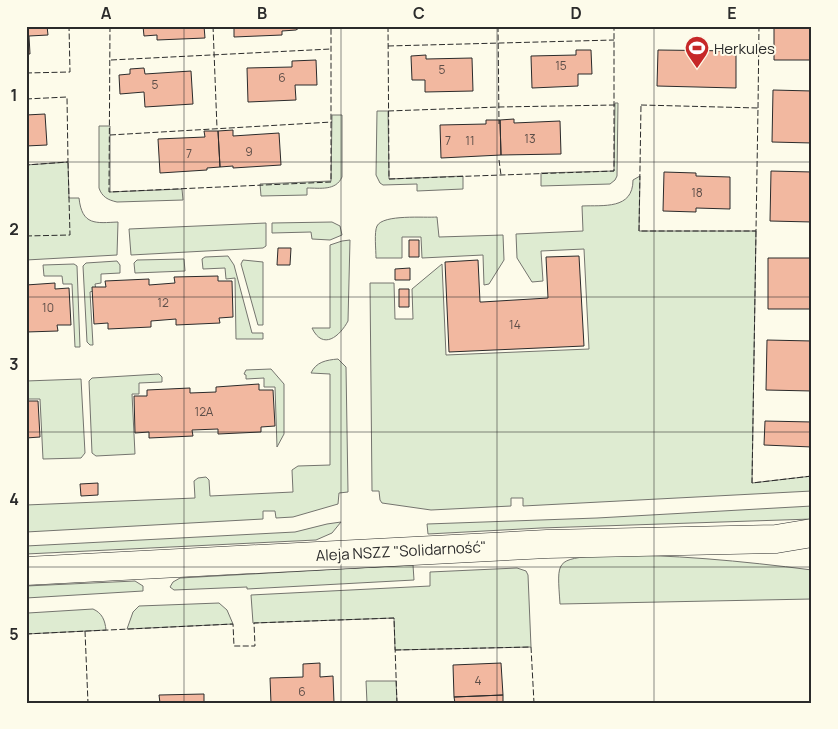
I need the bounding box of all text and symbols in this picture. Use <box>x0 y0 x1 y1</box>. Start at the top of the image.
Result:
text: A <box>101 2 112 24</box>
text: B <box>257 2 267 24</box>
text: C <box>413 2 425 24</box>
text: D <box>570 2 582 24</box>
text: E <box>727 2 737 24</box>
sports icon: Herkules <box>684 35 710 69</box>
place label: Herkules <box>714 38 775 59</box>
house number: 15 <box>555 57 567 74</box>
house number: 5 <box>439 61 446 78</box>
house number: 6 <box>278 69 286 86</box>
house number: 5 <box>152 76 159 93</box>
text: 1 <box>10 84 18 106</box>
house number: 13 <box>524 130 536 147</box>
house number: 7 <box>445 132 451 149</box>
house number: 11 <box>465 132 475 149</box>
house number: 9 <box>245 143 253 160</box>
house number: 7 <box>186 145 192 162</box>
house number: 18 <box>691 184 703 201</box>
text: 2 <box>9 218 19 240</box>
house number: 12 <box>157 294 169 311</box>
house number: 10 <box>42 299 54 316</box>
house number: 14 <box>509 316 521 333</box>
text: 3 <box>9 353 19 375</box>
house number: 12A <box>195 403 214 420</box>
text: 4 <box>9 488 19 510</box>
street label: Aleja NSZZ "Solidarność" <box>315 536 487 566</box>
text: 5 <box>9 623 19 645</box>
house number: 4 <box>474 672 482 689</box>
house number: 6 <box>298 683 306 700</box>

